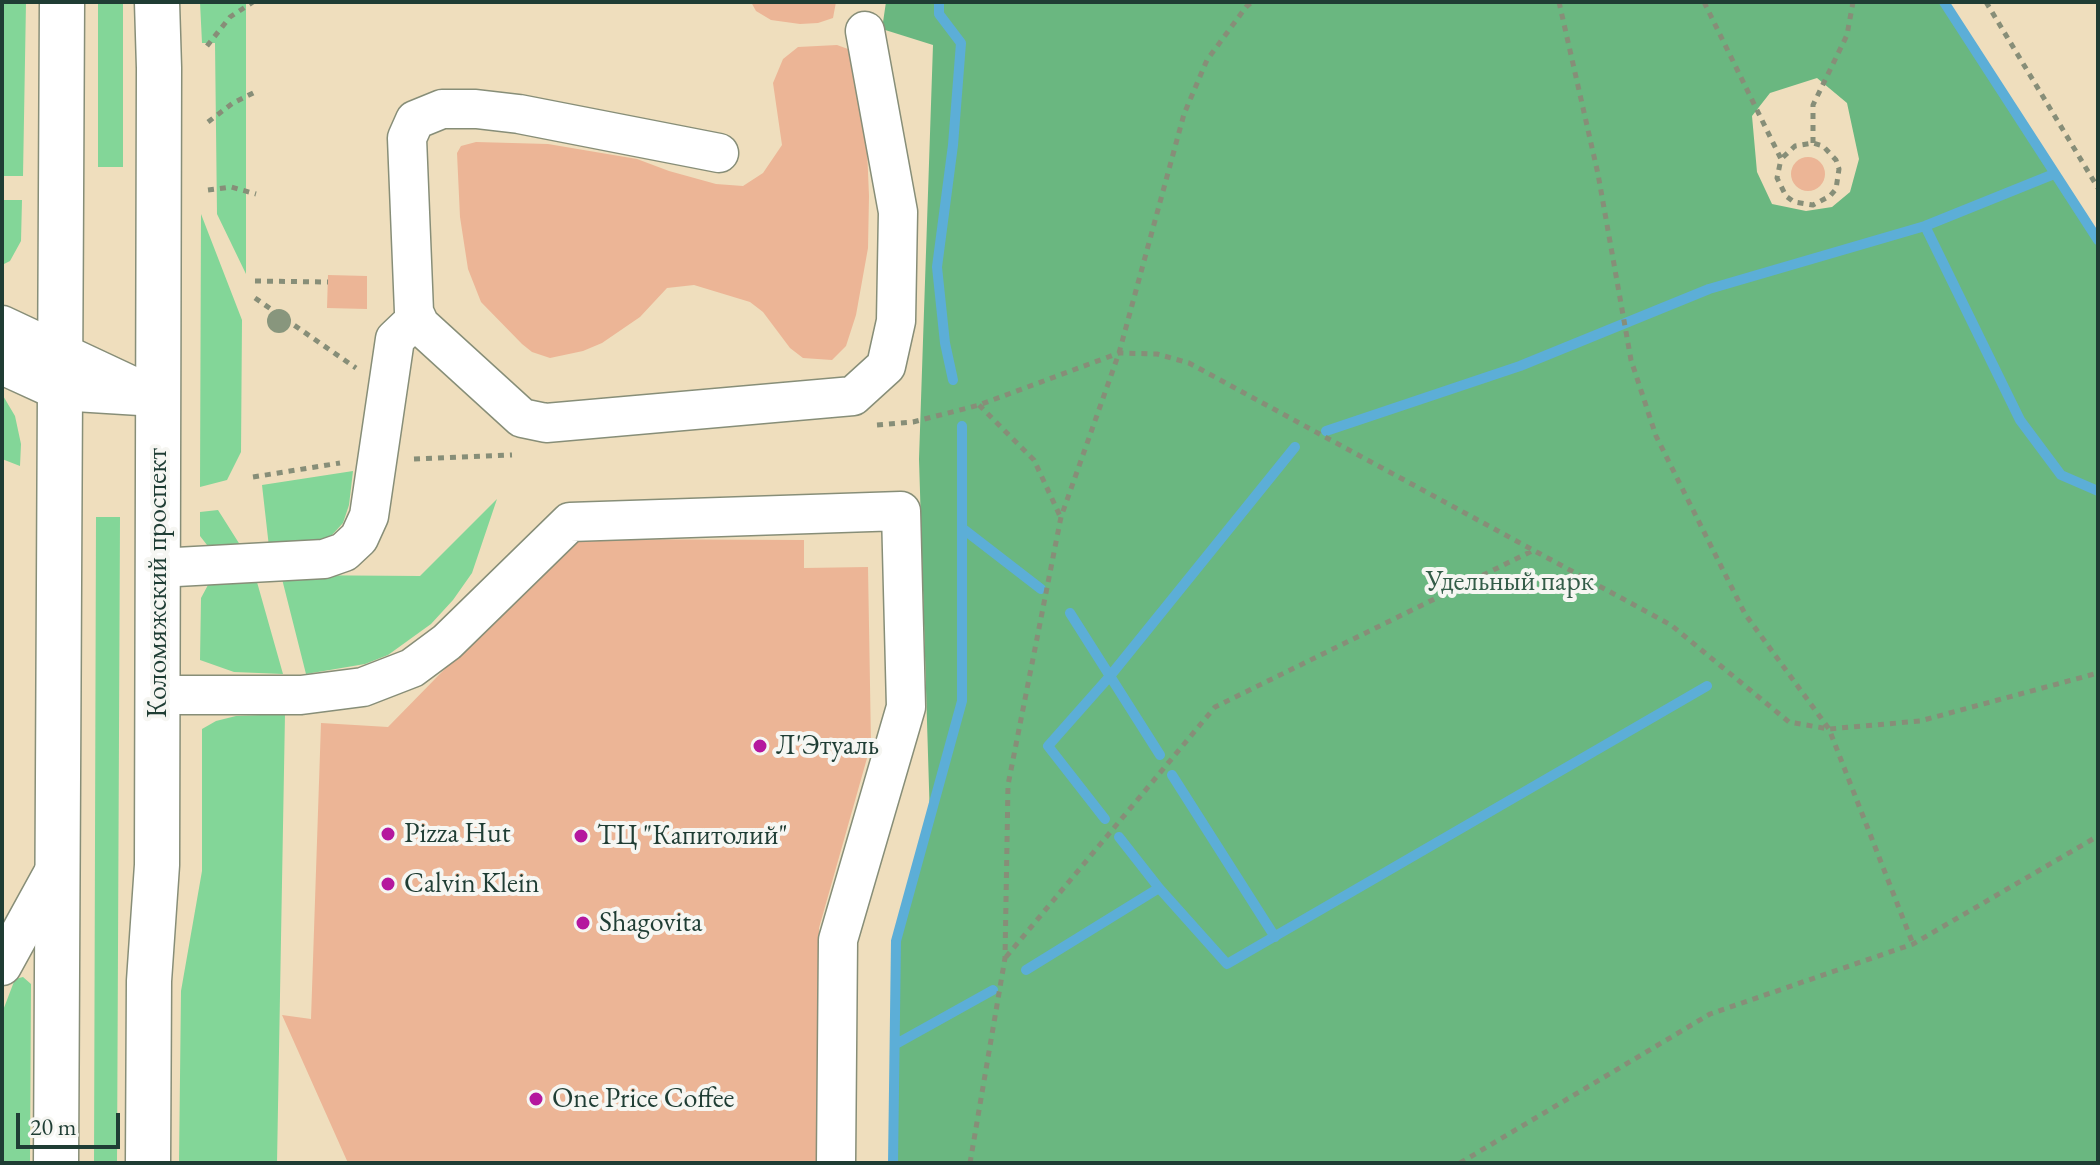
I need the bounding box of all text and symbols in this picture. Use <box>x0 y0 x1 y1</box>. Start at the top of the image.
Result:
street label: Коломяжский проспект <box>141 448 175 718</box>
park label: Удельный парк <box>1426 565 1594 599</box>
place label: Л'Этуаль <box>776 729 879 763</box>
marker: Л'Этуаль <box>751 737 769 755</box>
place label: Pizza Hut <box>404 817 510 851</box>
place label: ТЦ "Капитолий" <box>597 819 788 853</box>
marker: Pizza Hut <box>379 825 397 843</box>
marker: ТЦ "Капитолий" <box>572 827 590 845</box>
place label: Calvin Klein <box>404 867 540 901</box>
marker: Calvin Klein <box>379 875 397 893</box>
place label: Shagovita <box>599 906 702 940</box>
marker: Shagovita <box>574 914 592 932</box>
place label: One Price Coffee <box>552 1082 734 1116</box>
marker: One Price Coffee <box>527 1090 545 1108</box>
scale bar <box>20 1097 124 1147</box>
text: 20 m <box>30 1111 77 1142</box>

